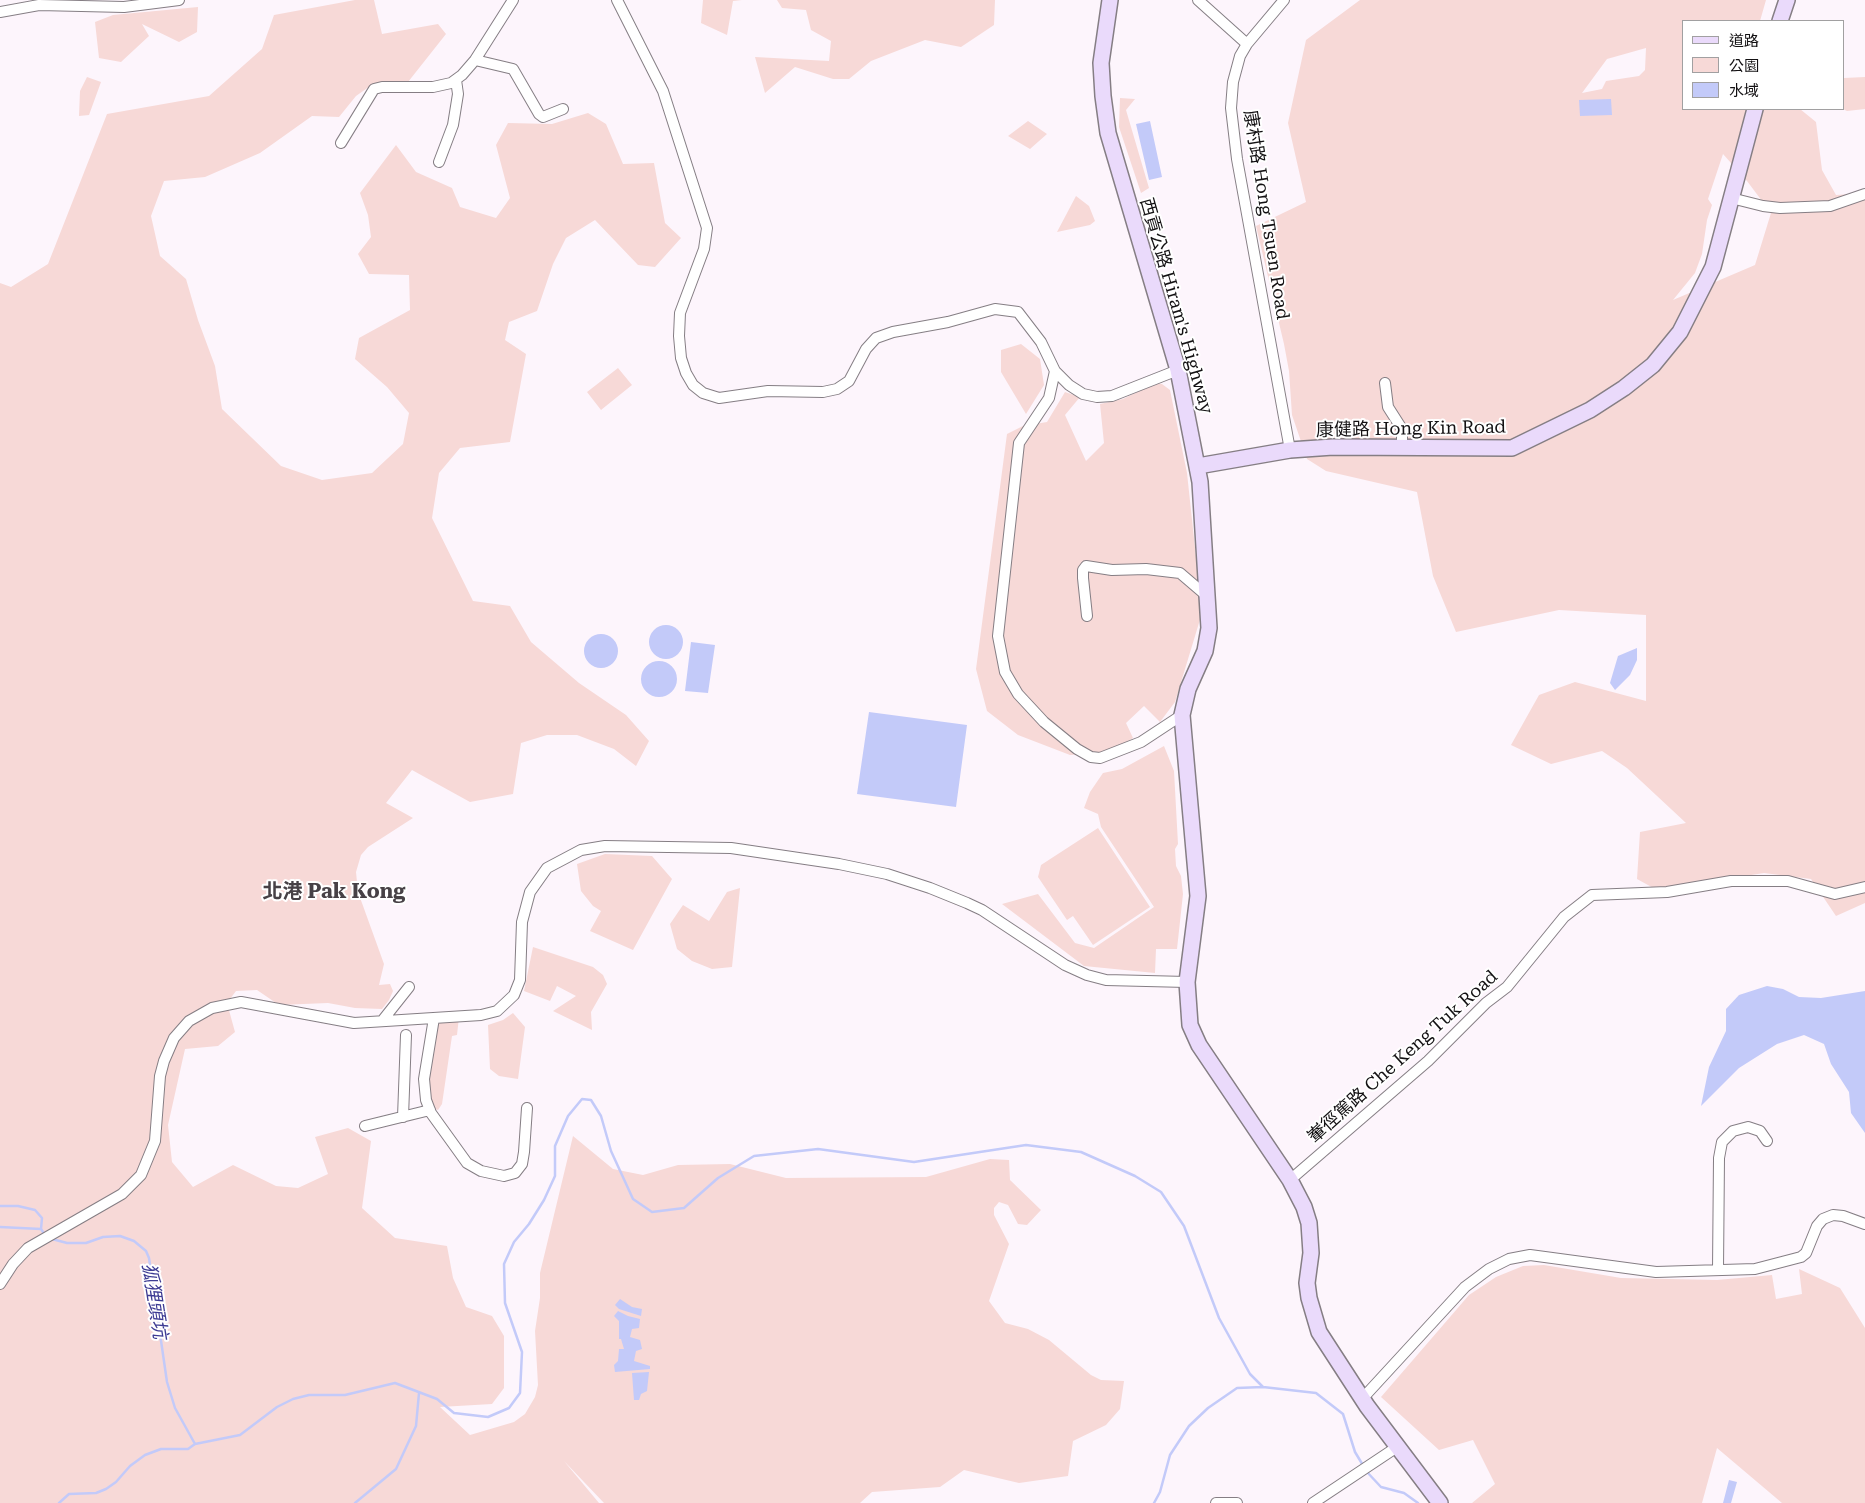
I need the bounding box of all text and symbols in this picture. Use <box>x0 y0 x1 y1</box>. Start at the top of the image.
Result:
legend <box>1682 20 1845 110</box>
text: 道路 <box>1729 32 1759 50</box>
text: 公園 <box>1729 57 1759 75</box>
text: 水域 <box>1729 82 1759 100</box>
street label: 康村路 Hong Tsuen Road <box>1239 109 1293 321</box>
street label: 西貢公路 Hiram's Highway <box>1135 196 1217 416</box>
street label: 康健路 Hong Kin Road <box>1316 417 1506 441</box>
district label: 北港 Pak Kong <box>263 880 405 904</box>
street label: 輋徑篤路 Che Keng Tuk Road <box>1304 966 1502 1148</box>
water label: 狐狸頭坑 <box>137 1262 171 1340</box>

